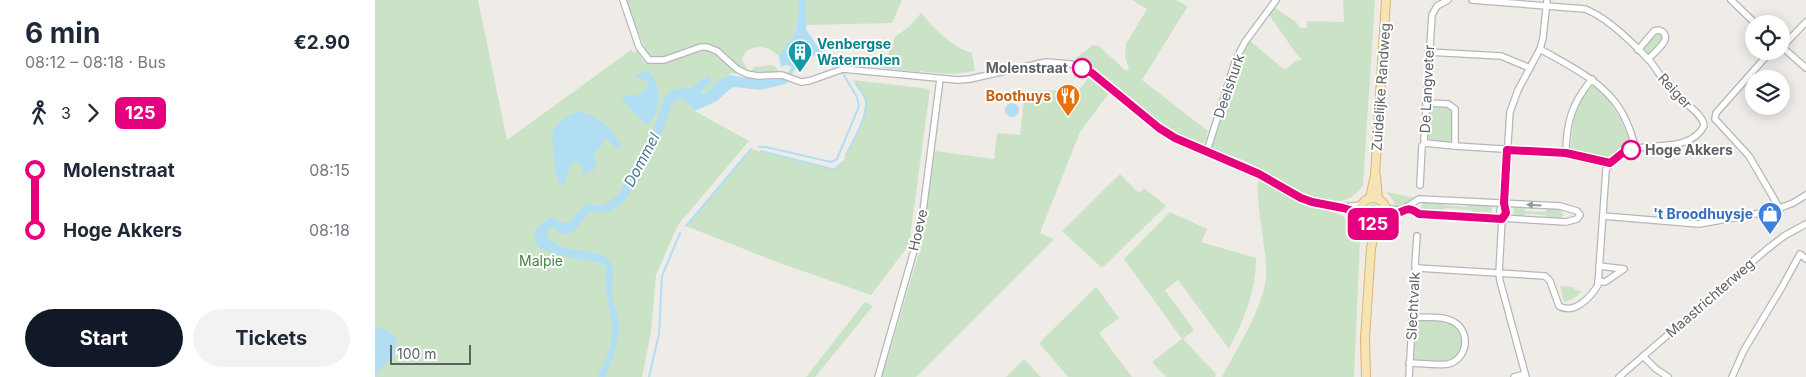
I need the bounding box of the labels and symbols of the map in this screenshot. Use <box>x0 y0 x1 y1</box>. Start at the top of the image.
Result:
street label: Zuidelijke Randweg <box>1368 22 1393 152</box>
place label: Venbergse Watermolen <box>817 35 900 68</box>
building icon: Venbergse Watermolen <box>787 39 813 73</box>
street label: De Langveter <box>1416 44 1437 134</box>
street label: Deelshurk <box>1210 51 1248 120</box>
marker: Molenstraat <box>1072 58 1092 78</box>
place label: Molenstraat <box>986 59 1068 76</box>
street label: Reiger <box>1655 69 1696 112</box>
restaurant icon: Boothuys <box>1055 83 1081 117</box>
place label: Boothuys <box>986 87 1051 104</box>
water label: Dommel <box>619 129 664 190</box>
marker: Hoge Akkers <box>1621 140 1641 160</box>
place label: Hoge Akkers <box>1645 141 1733 158</box>
one-way arrow <box>1526 200 1542 208</box>
shop icon: 't Broodhuysje <box>1757 201 1783 235</box>
place label: 't Broodhuysje <box>1653 205 1753 222</box>
street label: Hoeve <box>904 207 931 252</box>
line badge: 125 <box>1344 208 1402 240</box>
park label: Malpie <box>519 252 563 269</box>
street label: Maastrichterweg <box>1662 255 1757 341</box>
street label: Slechtvalk <box>1402 271 1423 341</box>
scale bar <box>390 342 471 365</box>

